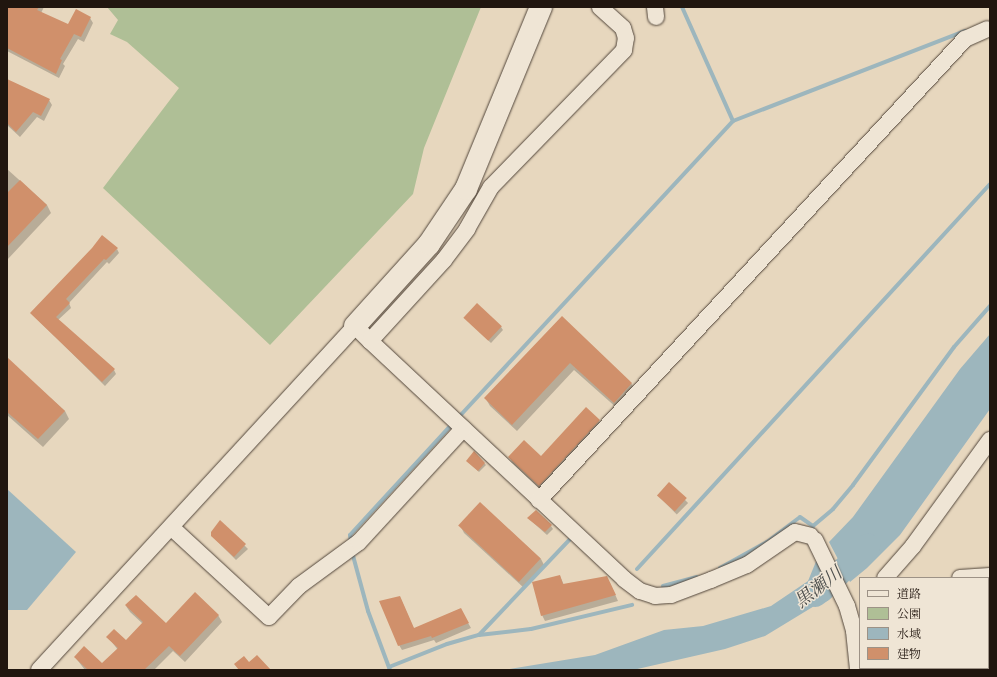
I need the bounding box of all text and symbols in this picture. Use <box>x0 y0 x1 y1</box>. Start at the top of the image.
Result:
water label: 黒瀬川 <box>791 563 847 613</box>
legend <box>859 577 989 669</box>
text: 道路 <box>897 587 921 602</box>
text: 公園 <box>897 607 921 622</box>
text: 水域 <box>897 627 921 642</box>
text: 建物 <box>897 647 921 662</box>

